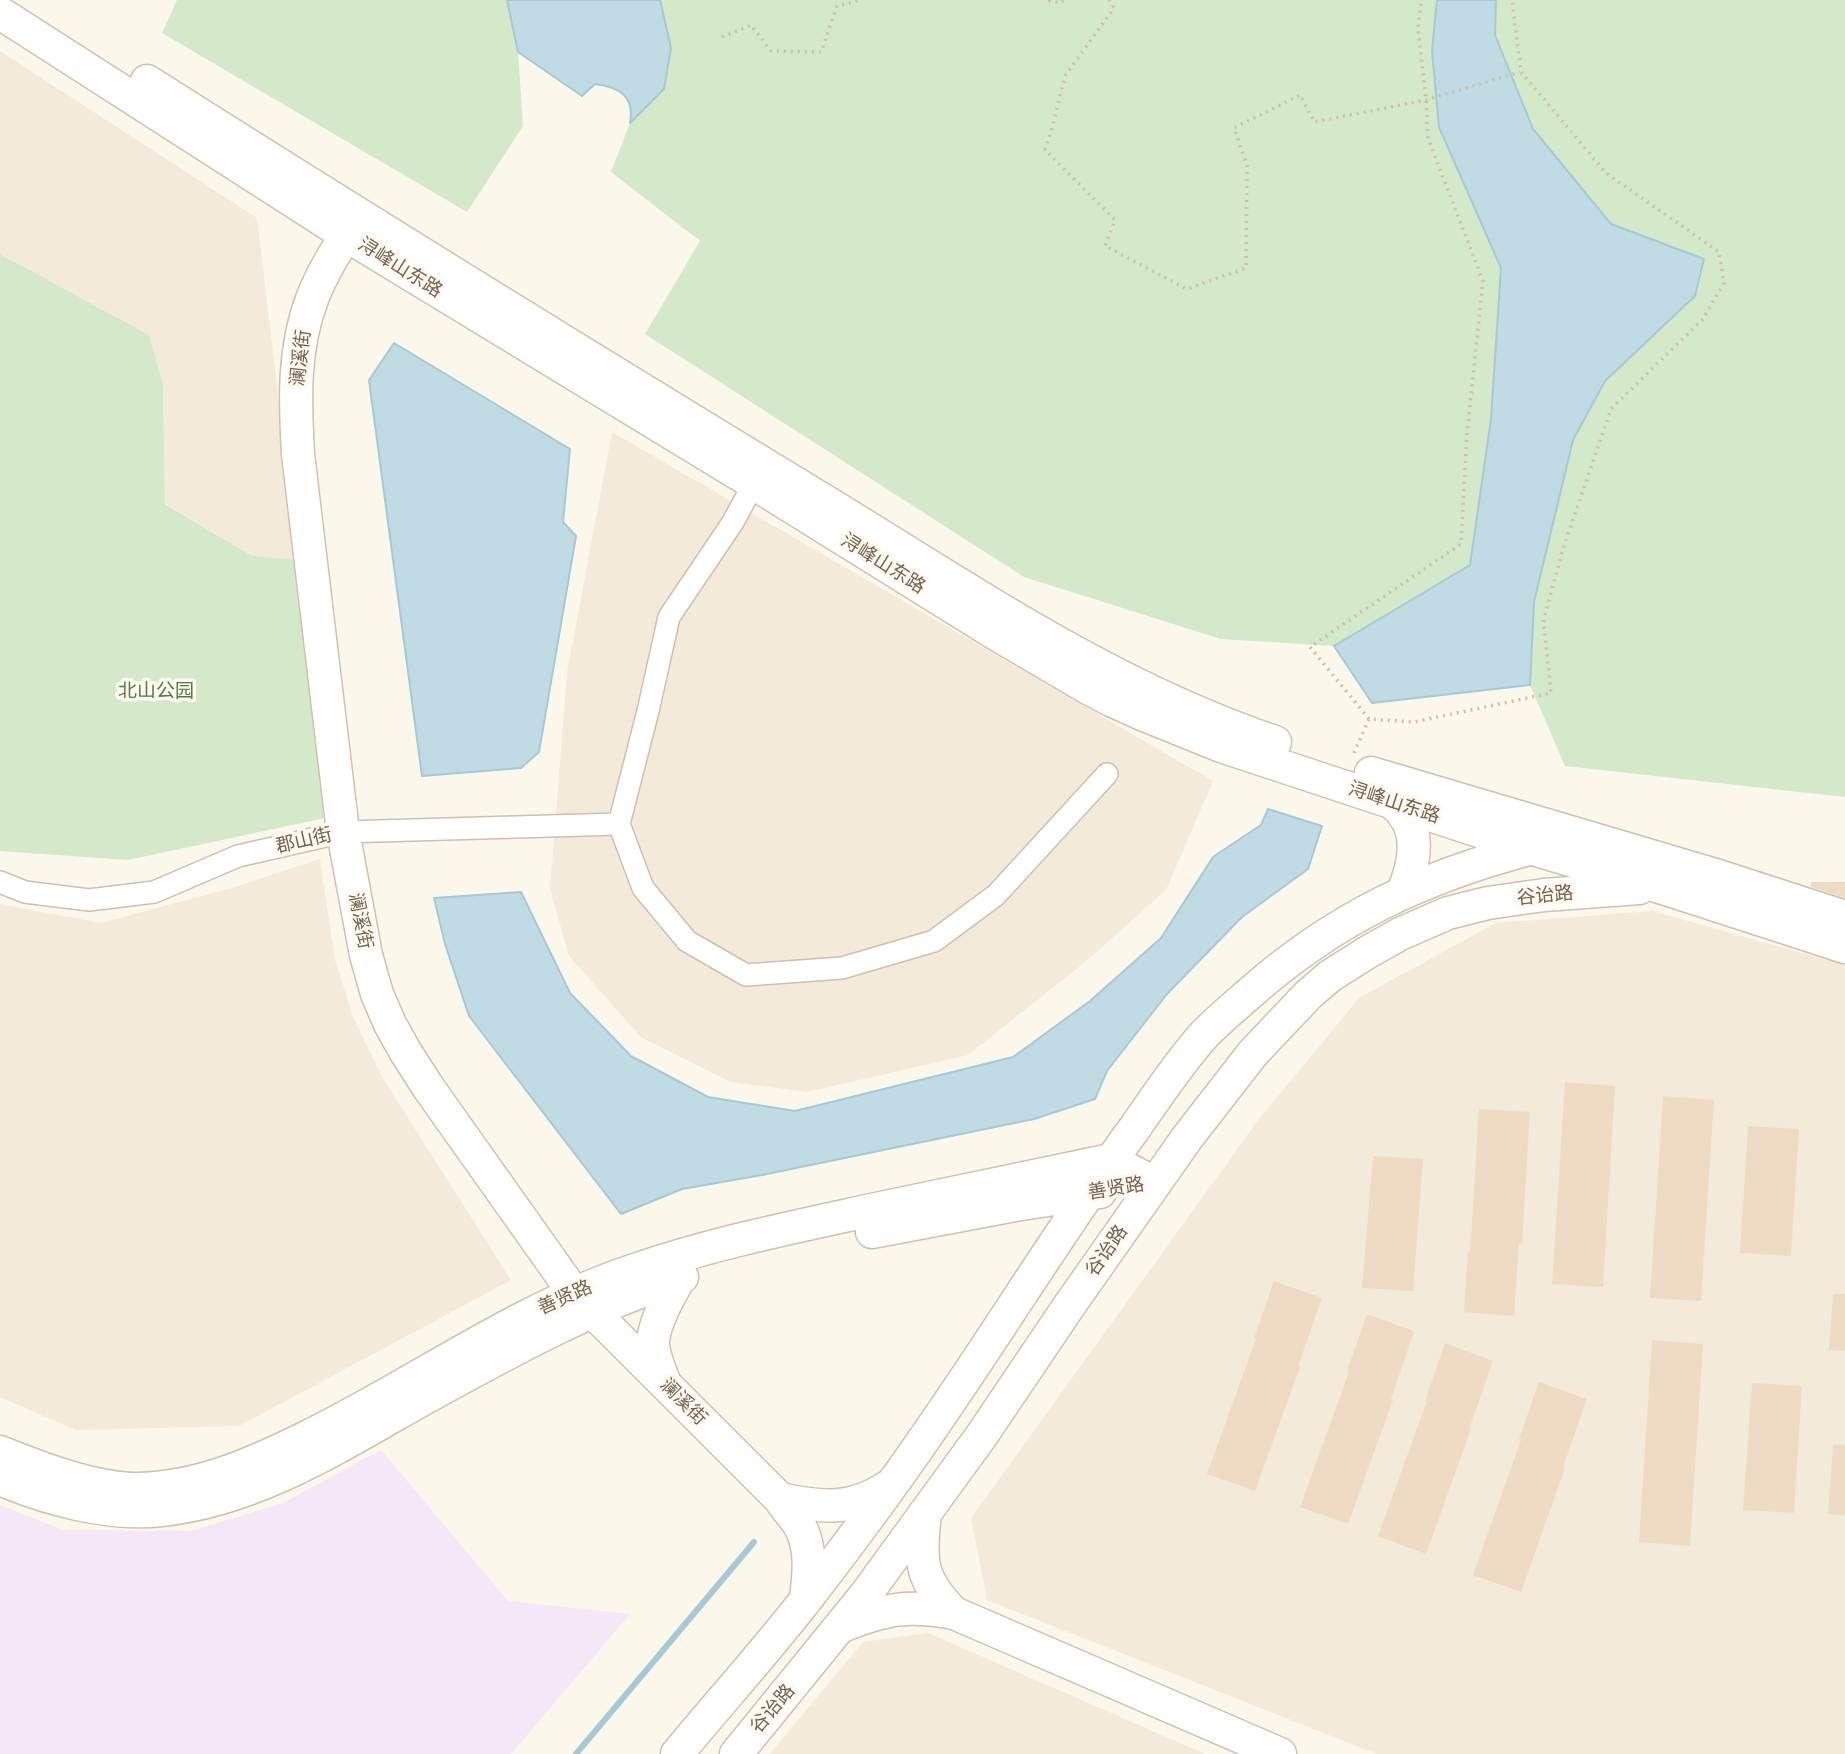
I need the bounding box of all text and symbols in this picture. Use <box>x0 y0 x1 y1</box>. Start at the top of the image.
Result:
street label: 浔峰山东路 <box>354 233 446 303</box>
street label: 澜溪街 <box>286 328 316 388</box>
street label: 浔峰山东路 <box>837 529 929 599</box>
park label: 北山公园 <box>118 681 194 703</box>
street label: 浔峰山东路 <box>1345 777 1443 829</box>
street label: 郡山街 <box>274 823 334 859</box>
street label: 谷诒路 <box>1515 882 1575 910</box>
street label: 澜溪街 <box>343 891 377 951</box>
street label: 善贤路 <box>1086 1173 1146 1205</box>
street label: 谷诒路 <box>1081 1221 1133 1281</box>
street label: 善贤路 <box>534 1276 596 1320</box>
street label: 澜溪街 <box>655 1374 711 1430</box>
street label: 谷诒路 <box>746 1680 800 1738</box>

